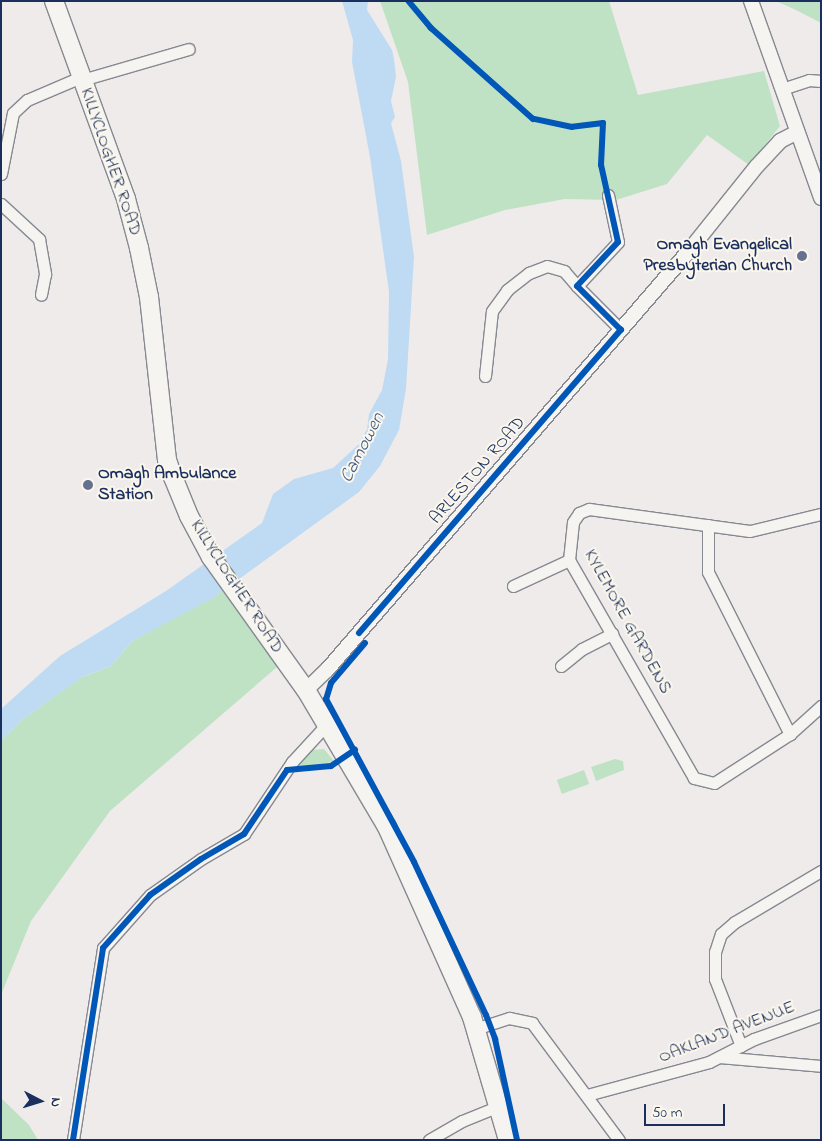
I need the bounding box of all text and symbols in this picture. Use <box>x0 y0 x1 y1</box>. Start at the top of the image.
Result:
street label: KILLYCLOGHER ROAD <box>75 85 145 239</box>
place label: Omagh Evangelical Presbyterian Church <box>644 235 792 278</box>
marker: Omagh Evangelical Presbyterian Church <box>796 250 808 262</box>
water label: Camowen <box>336 409 390 487</box>
street label: ARLESTON ROAD <box>425 413 531 529</box>
place label: Omagh Ambulance Station <box>98 464 236 506</box>
marker: Omagh Ambulance Station <box>82 479 94 491</box>
street label: KILLYCLOGHER ROAD <box>185 516 287 658</box>
street label: KYLEMORE GARDENS <box>578 546 676 698</box>
street label: OAKLAND AVENUE <box>656 997 798 1069</box>
north arrow <box>15 1076 65 1126</box>
scale bar <box>647 1094 728 1126</box>
text: N <box>45 1097 66 1108</box>
text: 50 m <box>652 1102 682 1124</box>

